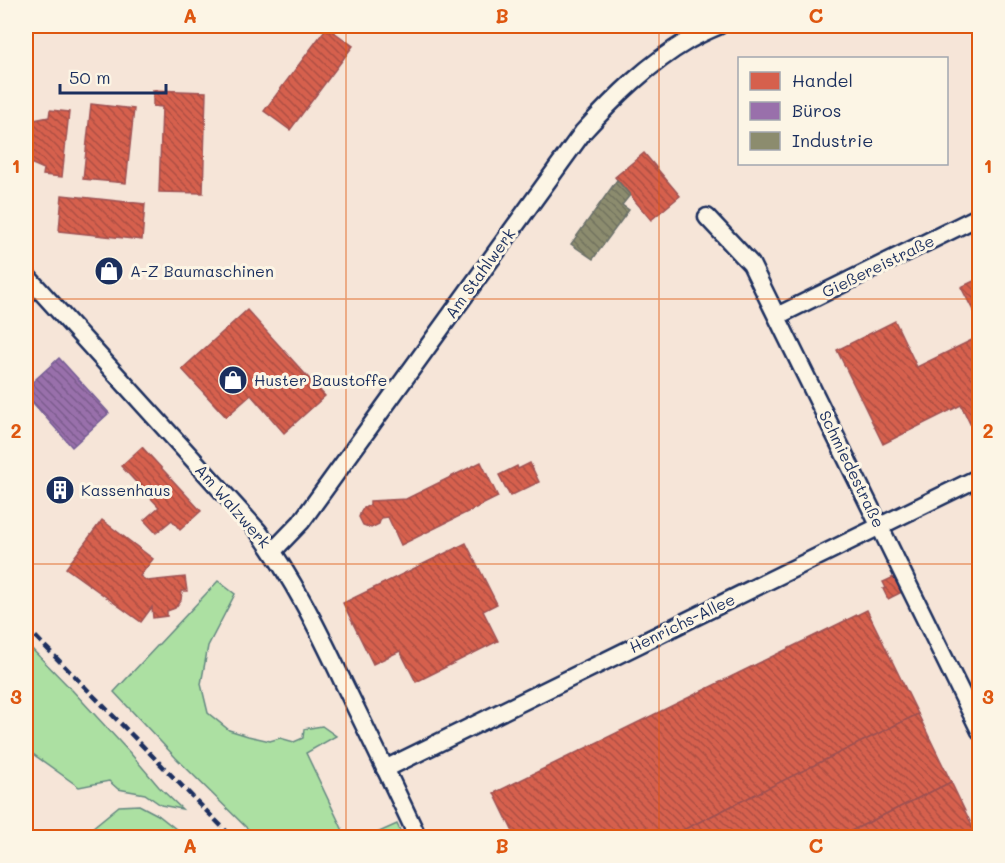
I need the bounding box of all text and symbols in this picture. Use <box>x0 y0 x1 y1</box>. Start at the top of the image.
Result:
text: A <box>183 2 197 28</box>
text: B <box>495 2 509 28</box>
text: C <box>809 2 824 28</box>
scale bar <box>60 57 166 95</box>
legend <box>738 57 948 165</box>
text: 50 m <box>69 65 111 89</box>
text: Handel <box>792 68 853 92</box>
text: Büros <box>792 98 841 122</box>
text: Industrie <box>792 128 873 152</box>
text: 1 <box>12 152 20 178</box>
text: 1 <box>984 152 992 178</box>
street label: Am Stahlwerk <box>440 223 519 322</box>
street label: Gießereistraße <box>818 229 937 302</box>
shop icon: A-Z Baumaschinen <box>93 255 125 287</box>
place label: A-Z Baumaschinen <box>130 260 274 281</box>
shop icon: Huster Baustoffe <box>217 364 249 396</box>
place label: Huster Baustoffe <box>254 369 387 390</box>
street label: Schmiedestraße <box>815 407 890 531</box>
text: 2 <box>10 417 22 443</box>
text: 2 <box>982 417 994 443</box>
street label: Am Walzwerk <box>191 459 276 552</box>
building icon: Kassenhaus <box>44 474 76 506</box>
place label: Kassenhaus <box>81 479 171 500</box>
street label: Henrichs-Allee <box>626 588 738 657</box>
text: 3 <box>10 683 22 709</box>
text: 3 <box>982 683 994 709</box>
text: A <box>183 832 197 858</box>
text: B <box>495 832 509 858</box>
text: C <box>809 832 824 858</box>

